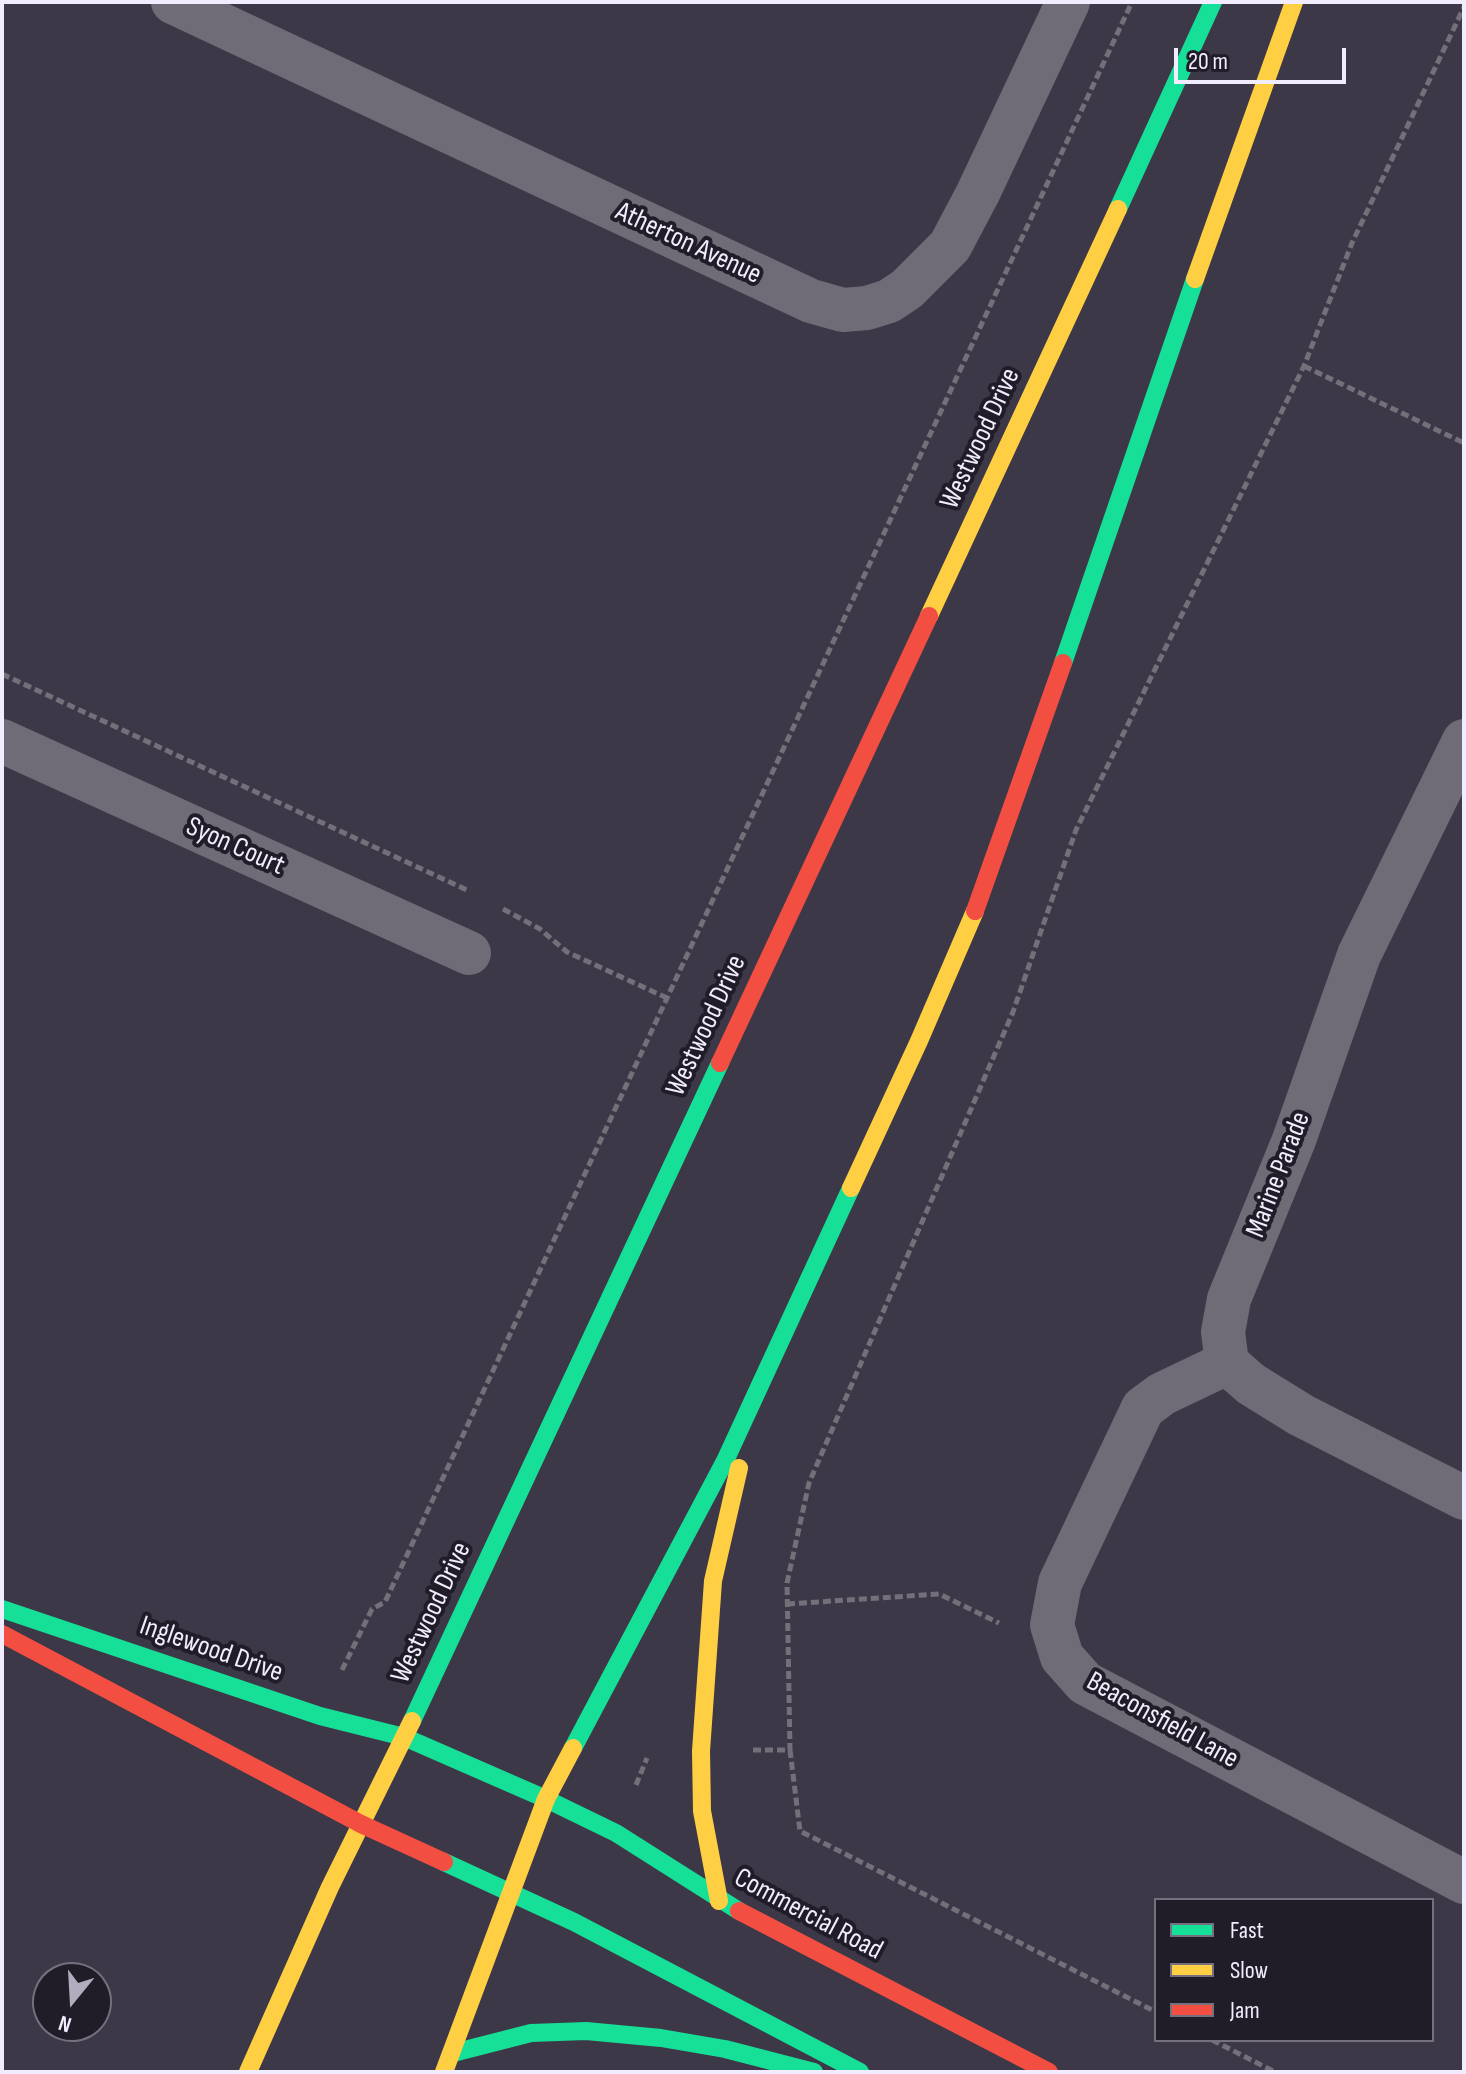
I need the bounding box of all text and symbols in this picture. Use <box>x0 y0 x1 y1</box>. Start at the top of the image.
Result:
scale bar <box>1178 32 1350 82</box>
text: 20 m <box>1188 47 1228 76</box>
street label: Atherton Avenue <box>610 196 766 292</box>
street label: Westwood Drive <box>934 363 1028 515</box>
street label: Syon Court <box>181 810 289 884</box>
street label: Westwood Drive <box>660 950 754 1102</box>
street label: Marine Parade <box>1240 1107 1318 1243</box>
street label: Westwood Drive <box>385 1537 479 1689</box>
street label: Inglewood Drive <box>135 1610 287 1690</box>
street label: Beaconsfield Lane <box>1080 1665 1244 1777</box>
street label: Commercial Road <box>728 1862 888 1968</box>
legend <box>1154 1898 1434 2042</box>
text: Fast <box>1230 1916 1264 1945</box>
text: Slow <box>1230 1956 1268 1985</box>
north arrow <box>32 1962 112 2042</box>
text: Jam <box>1230 1996 1260 2025</box>
text: N <box>55 2009 75 2038</box>

